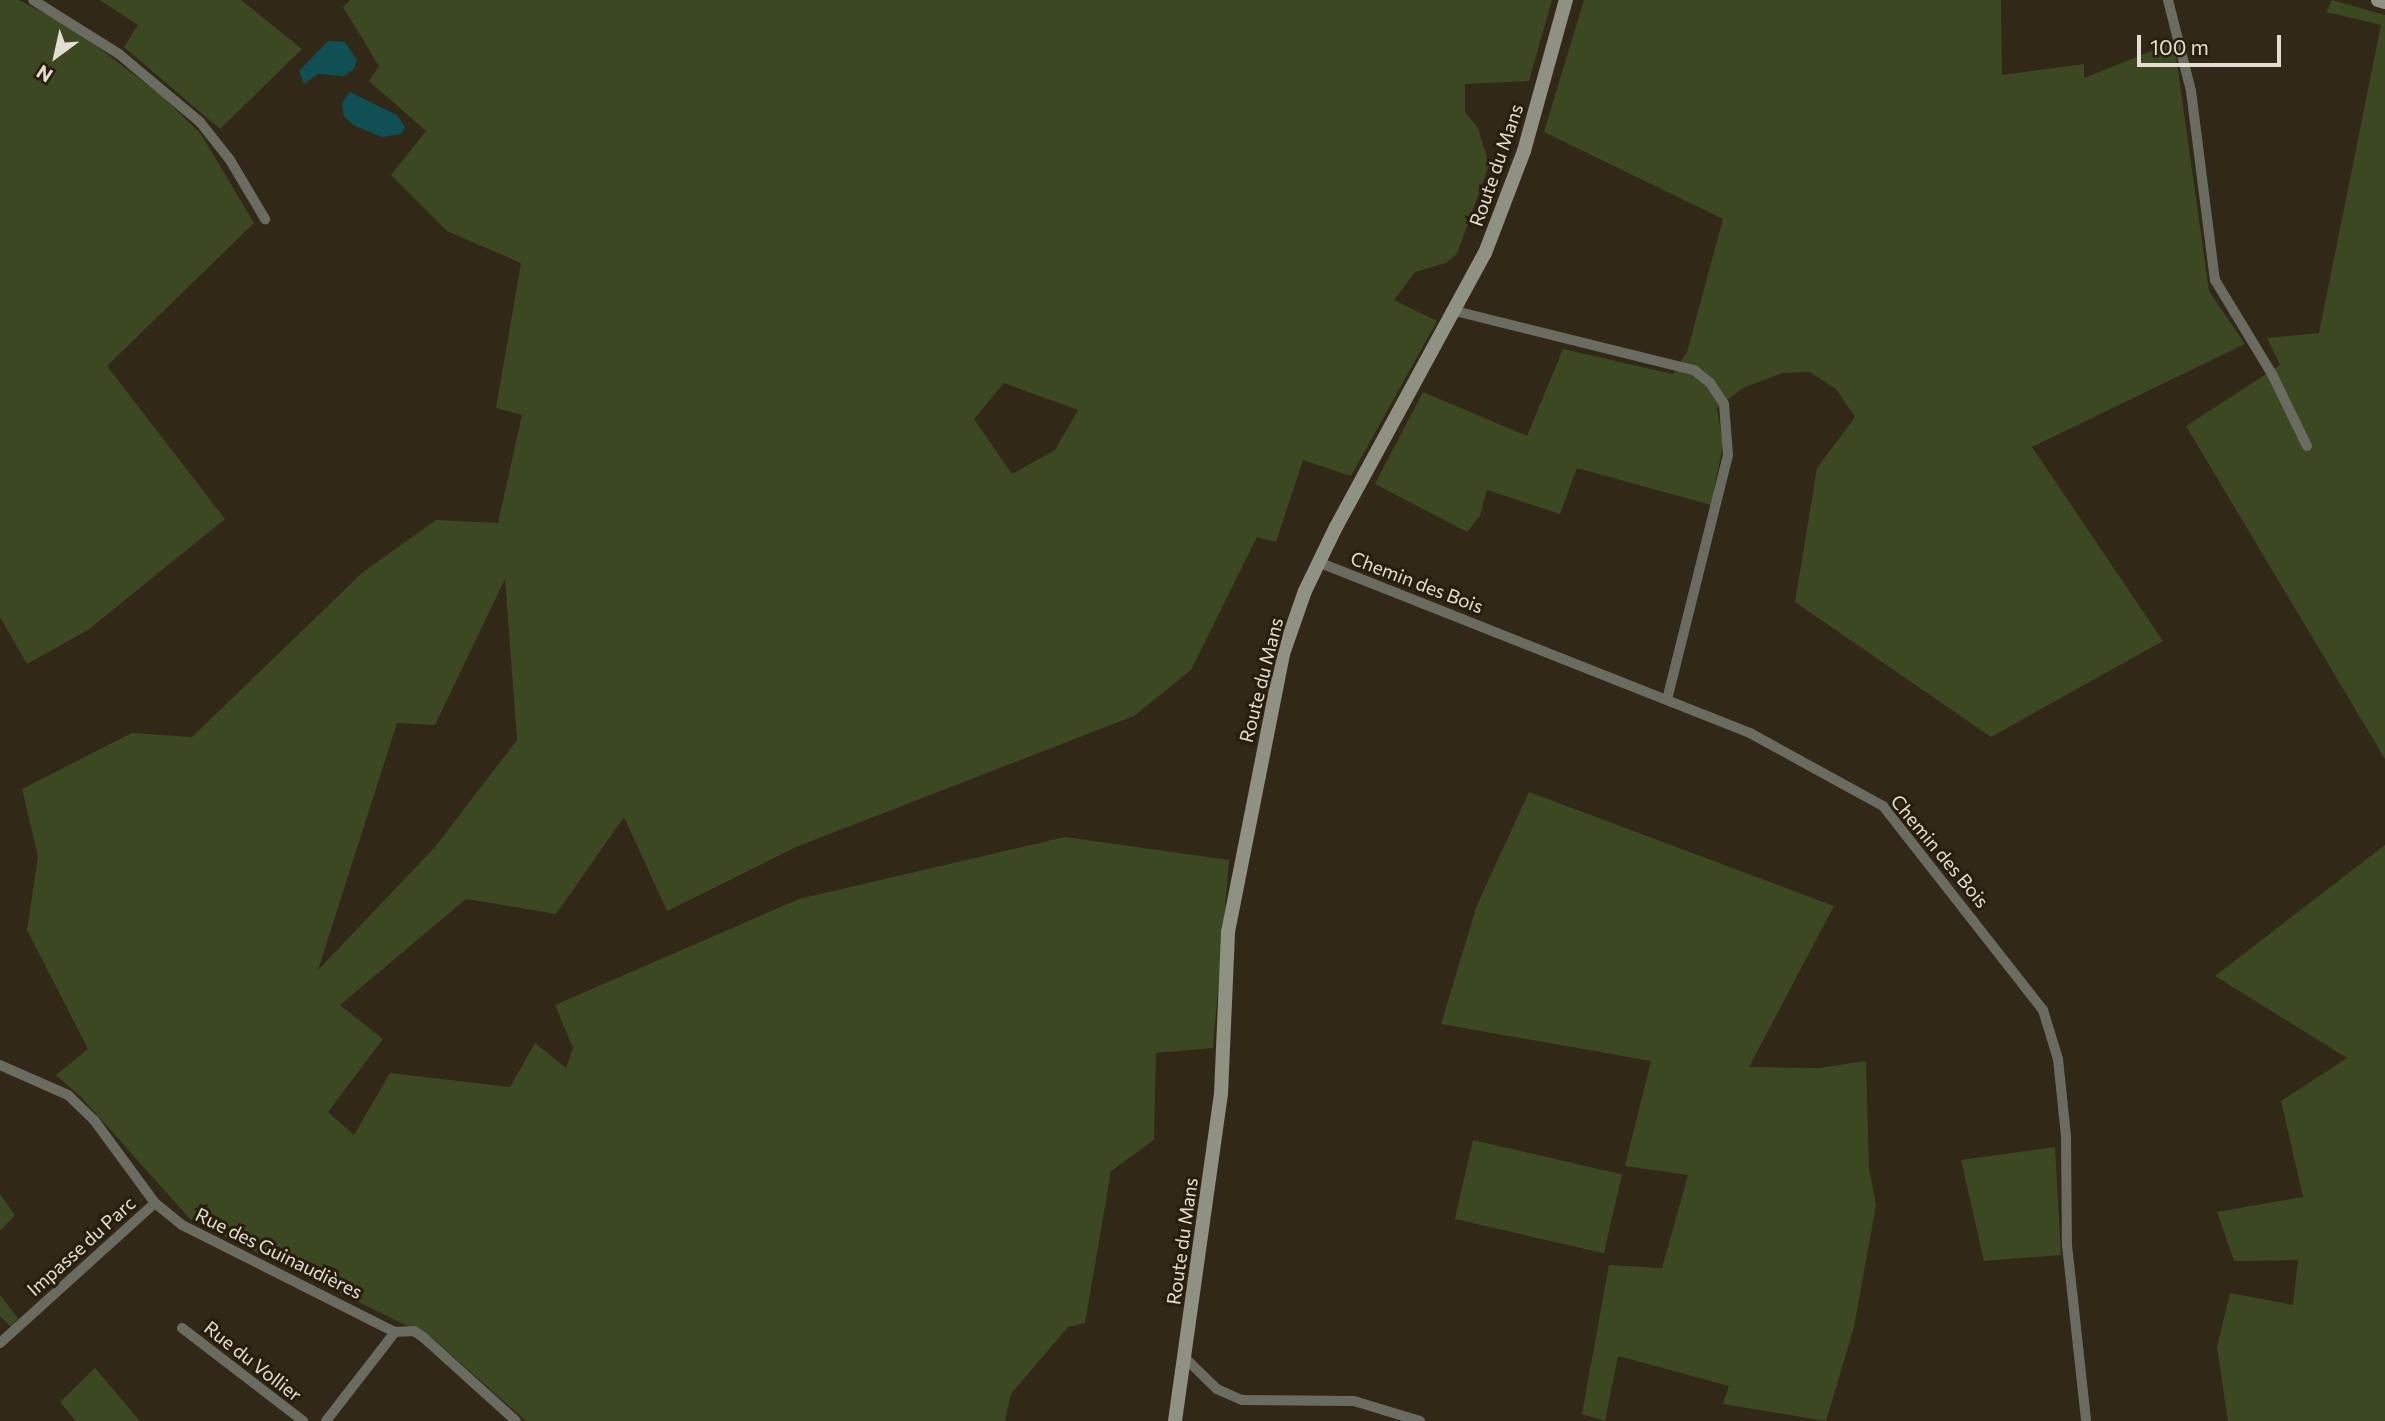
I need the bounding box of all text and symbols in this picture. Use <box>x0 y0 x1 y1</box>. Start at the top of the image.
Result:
north arrow <box>21 21 91 91</box>
scale bar <box>2140 21 2284 65</box>
text: 100 m <box>2150 34 2209 59</box>
text: N <box>32 61 57 88</box>
street label: Route du Mans <box>1464 101 1528 229</box>
street label: Chemin des Bois <box>1347 546 1487 618</box>
street label: Route du Mans <box>1234 615 1288 745</box>
street label: Chemin des Bois <box>1886 790 1994 912</box>
street label: Route du Mans <box>1162 1176 1202 1306</box>
street label: Impasse du Parc <box>22 1191 140 1301</box>
street label: Rue des Guinaudières <box>192 1203 366 1303</box>
street label: Rue du Vollier <box>200 1316 306 1406</box>

